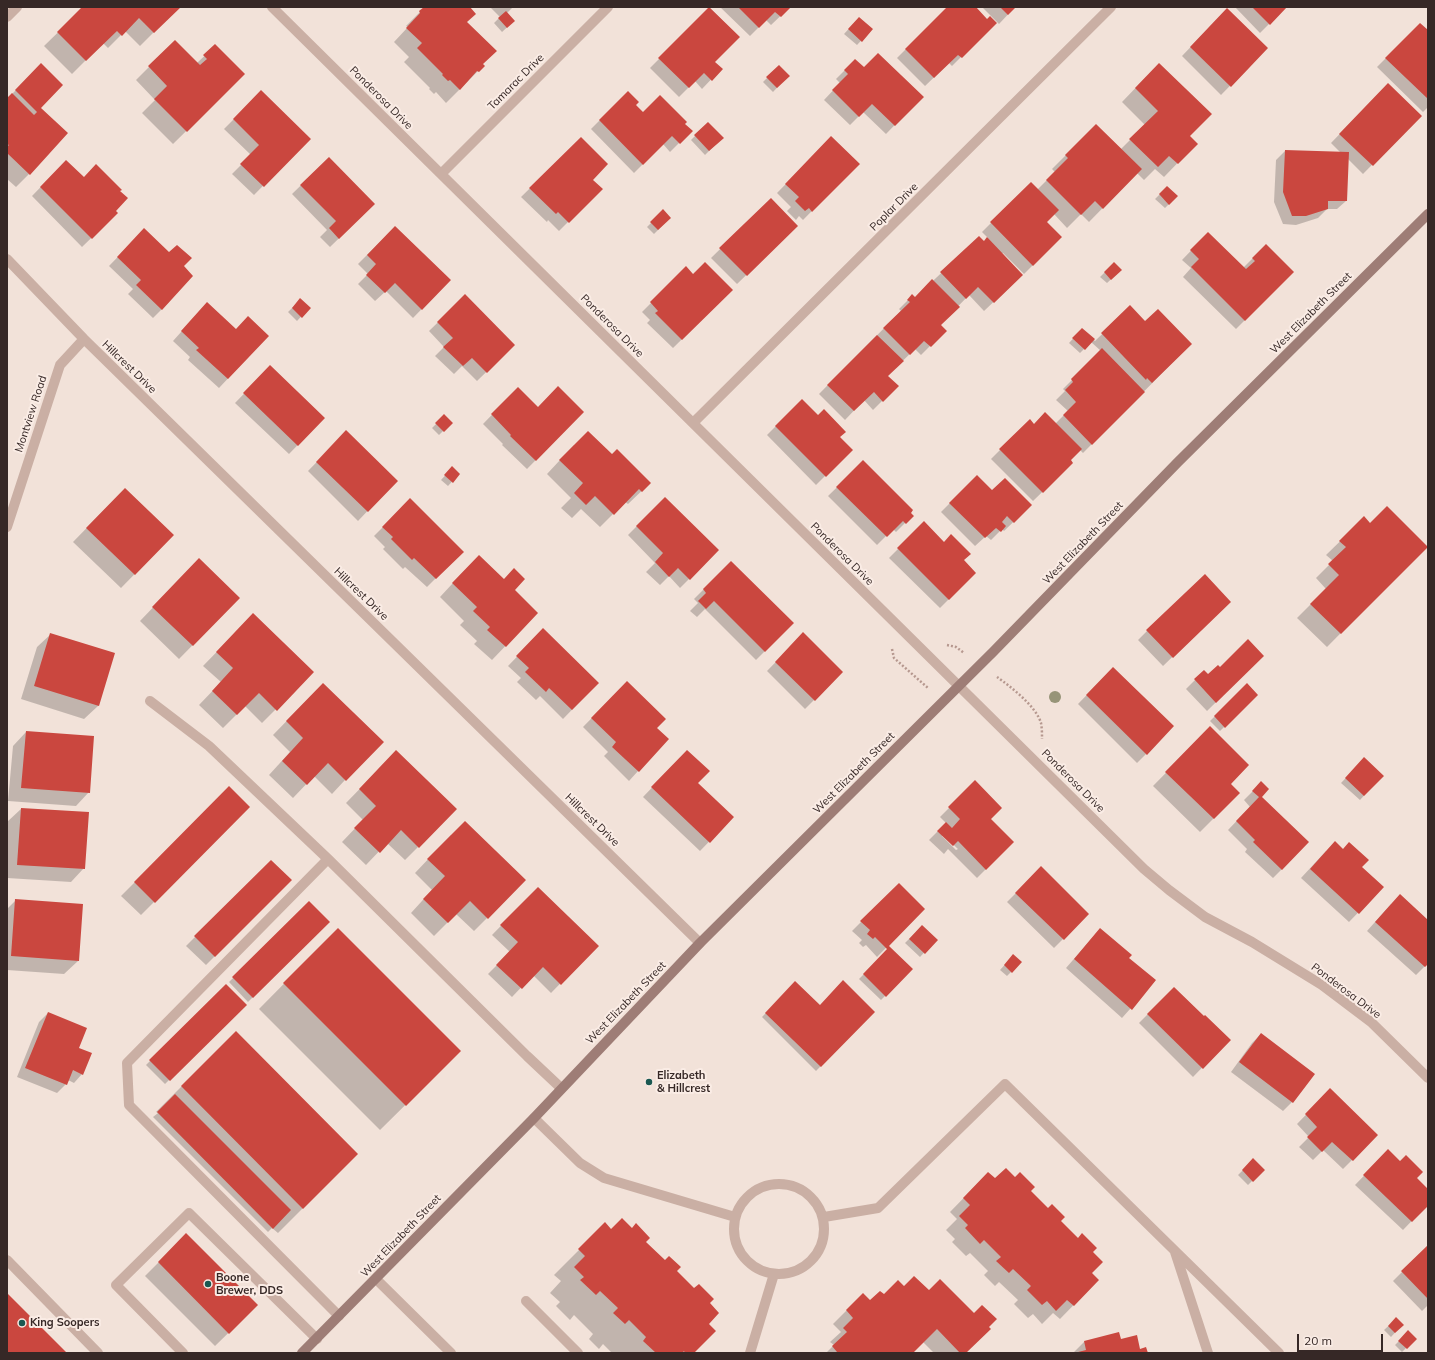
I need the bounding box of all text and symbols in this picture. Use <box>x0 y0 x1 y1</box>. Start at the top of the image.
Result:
street label: Tamarac Drive <box>485 51 547 113</box>
street label: Ponderosa Drive <box>347 64 415 132</box>
street label: Poplar Drive <box>867 180 921 234</box>
street label: West Elizabeth Street <box>1268 270 1354 356</box>
street label: Ponderosa Drive <box>578 292 646 360</box>
street label: Hillcrest Drive <box>99 338 159 396</box>
street label: Montview Road <box>12 374 50 454</box>
street label: West Elizabeth Street <box>1040 499 1126 587</box>
street label: Ponderosa Drive <box>808 520 876 588</box>
street label: Hillcrest Drive <box>331 565 391 623</box>
street label: West Elizabeth Street <box>811 730 897 816</box>
street label: Ponderosa Drive <box>1039 747 1107 815</box>
street label: Hillcrest Drive <box>562 791 622 849</box>
street label: West Elizabeth Street <box>583 959 669 1047</box>
street label: Ponderosa Drive <box>1309 960 1383 1022</box>
place label: Elizabeth & Hillcrest <box>657 1069 710 1095</box>
marker: Elizabeth & Hillcrest <box>644 1077 654 1087</box>
street label: West Elizabeth Street <box>358 1192 444 1280</box>
place label: Boone Brewer, DDS <box>216 1271 283 1297</box>
marker: Boone Brewer, DDS <box>203 1279 213 1289</box>
place label: King Soopers <box>30 1316 99 1330</box>
marker: King Soopers <box>17 1318 27 1328</box>
scale bar <box>1299 1326 1385 1352</box>
text: 20 m <box>1304 1333 1332 1348</box>

